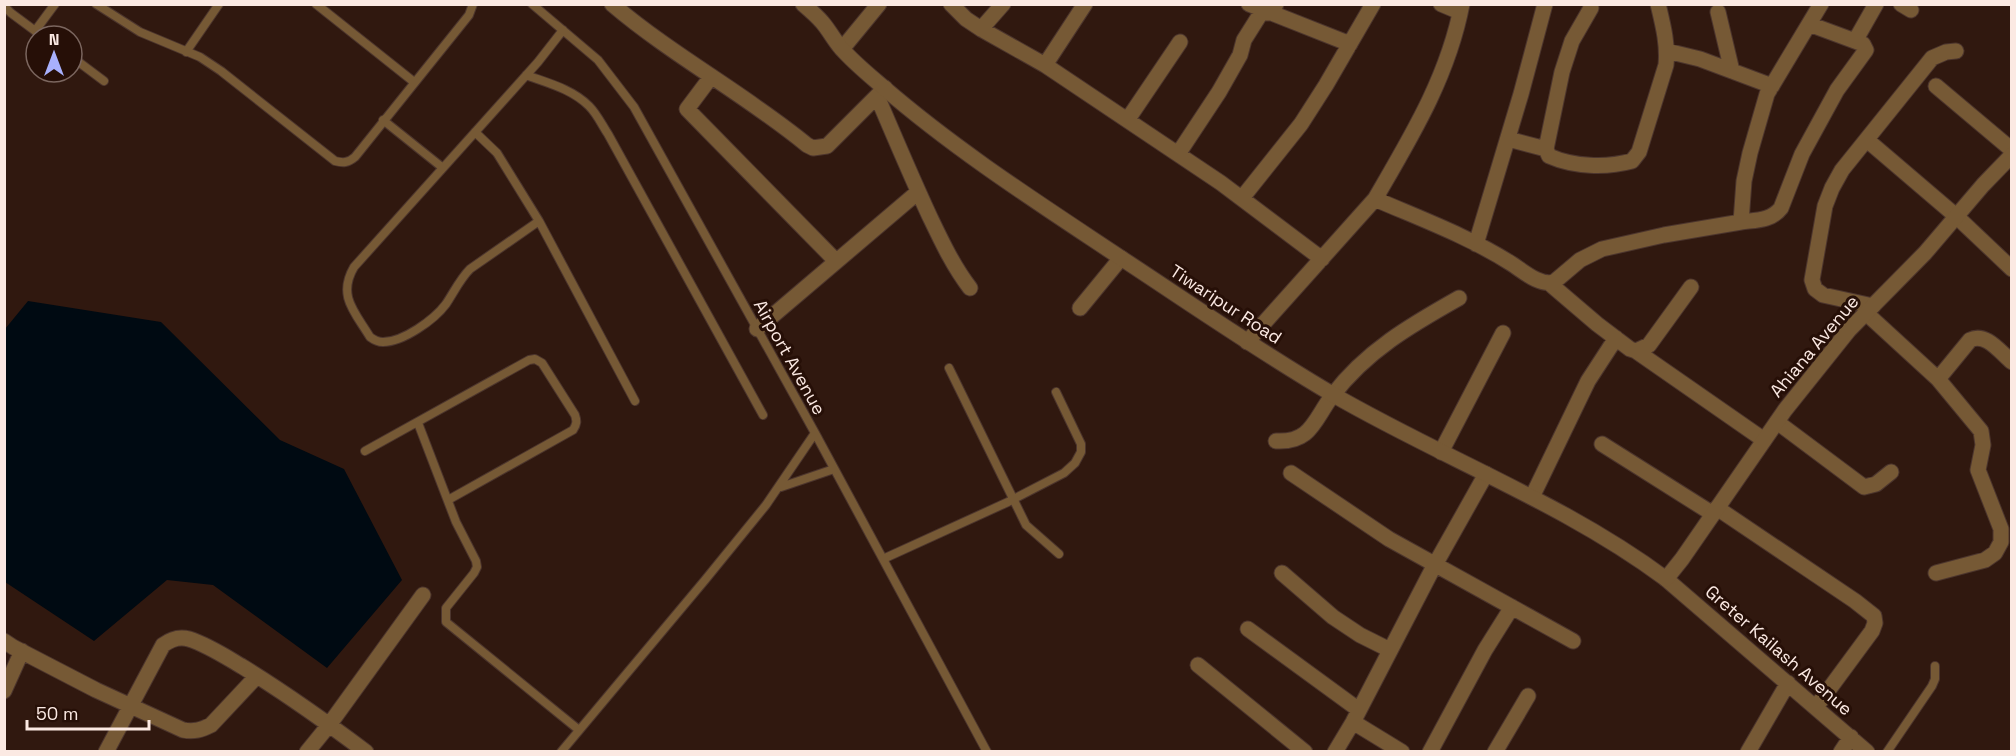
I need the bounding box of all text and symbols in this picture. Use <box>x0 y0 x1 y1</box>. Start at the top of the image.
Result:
north arrow <box>24 24 84 84</box>
text: N <box>49 29 59 50</box>
street label: Tiwaripur Road <box>1166 259 1286 349</box>
street label: Ahiana Avenue <box>1765 290 1863 402</box>
street label: Airport Avenue <box>749 295 831 419</box>
street label: Greter Kailash Avenue <box>1701 580 1857 720</box>
scale bar <box>27 693 148 731</box>
text: 50 m <box>36 702 78 725</box>

